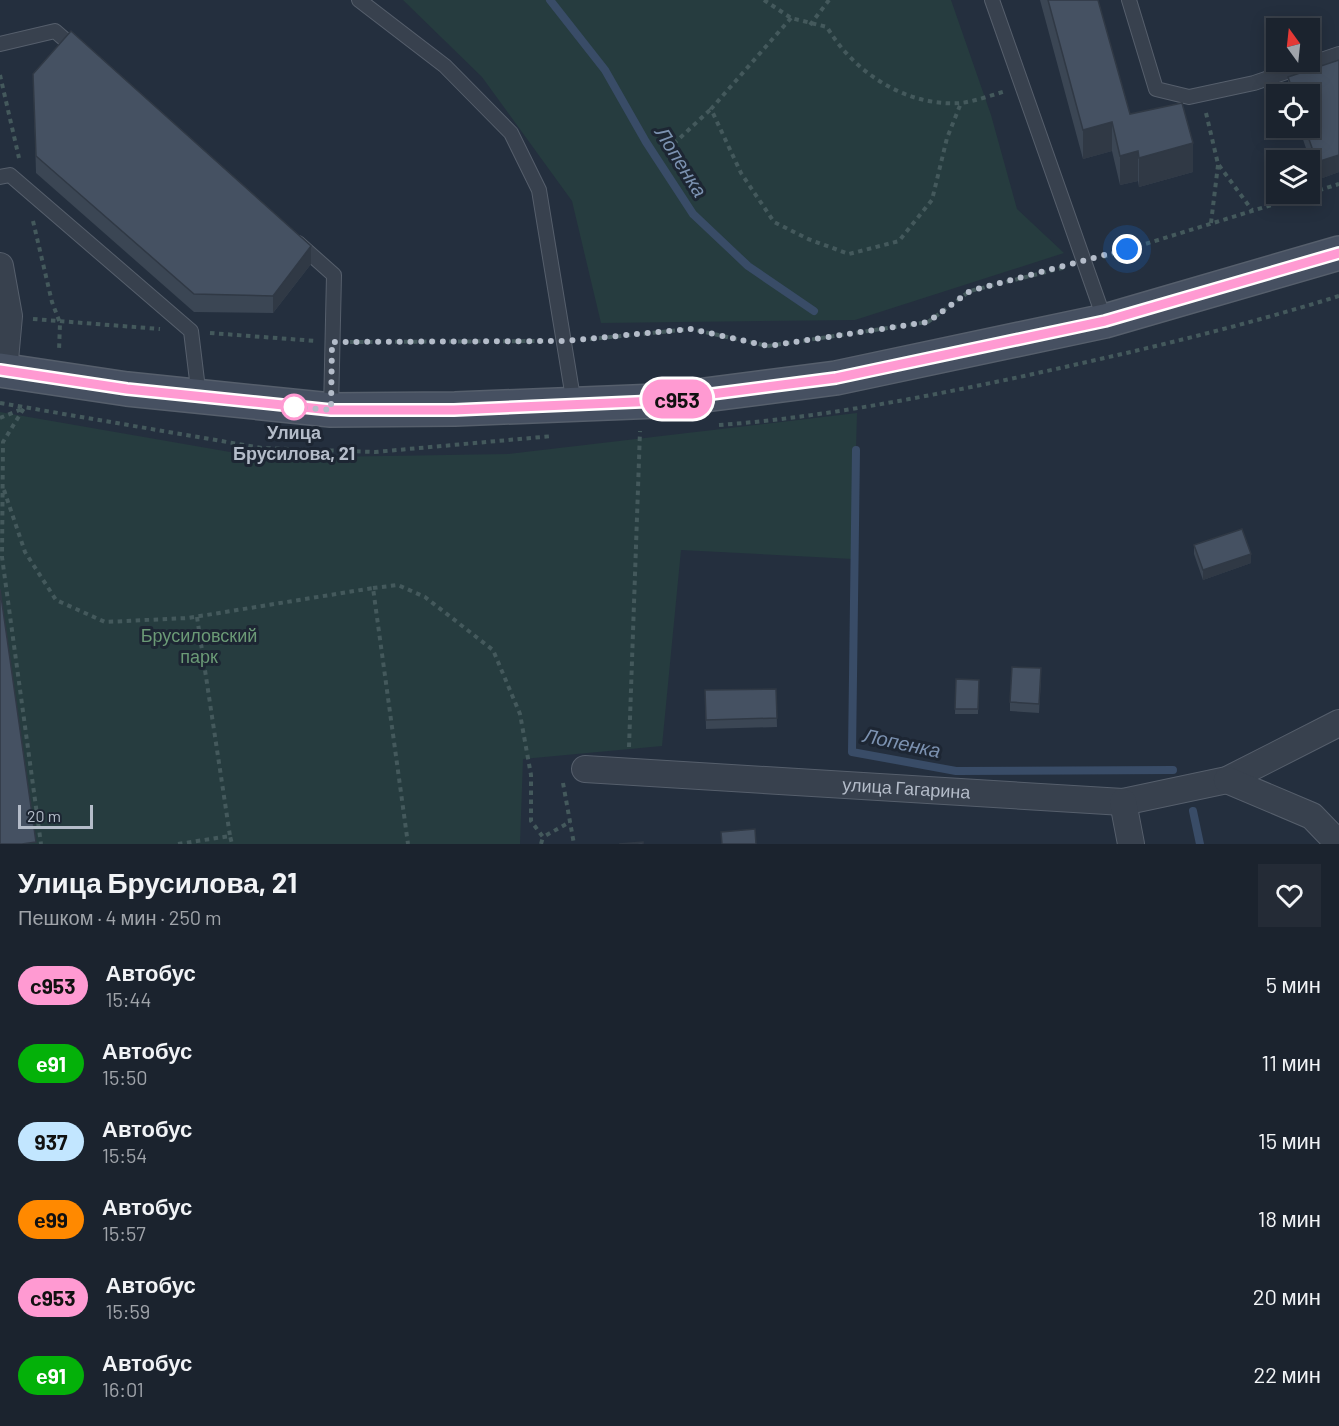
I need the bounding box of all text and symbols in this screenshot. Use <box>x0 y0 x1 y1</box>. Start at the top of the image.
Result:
north arrow <box>1266 18 1320 72</box>
map controls <box>1266 18 1320 204</box>
button: locate <box>1266 84 1320 138</box>
water label: Лопенка <box>650 120 713 201</box>
button: layers <box>1266 150 1320 204</box>
your location <box>1112 234 1142 264</box>
line badge: с953 <box>635 380 719 418</box>
text: с953 <box>654 387 700 412</box>
marker: Улица Брусилова, 21 <box>281 394 307 420</box>
place label: Улица Брусилова, 21 <box>233 421 355 464</box>
park label: Брусиловский парк <box>141 624 257 667</box>
water label: Лопенка <box>859 722 943 762</box>
street label: улица Гагарина <box>842 773 972 803</box>
scale bar <box>18 802 93 830</box>
text: 20 m <box>27 806 61 825</box>
button: heart <box>1258 864 1321 927</box>
text: Улица Брусилова, 21 <box>18 865 297 899</box>
text: Пешком · 4 мин · 250 m <box>18 905 222 929</box>
text: Автобус <box>106 959 196 985</box>
text: 5 мин <box>1266 971 1321 997</box>
text: с953 <box>30 973 76 998</box>
text: 15:44 <box>106 987 152 1011</box>
text: Автобус <box>102 1037 192 1063</box>
text: 11 мин <box>1262 1049 1321 1075</box>
text: е91 <box>36 1051 66 1076</box>
text: 15:50 <box>102 1065 148 1089</box>
text: Автобус <box>102 1115 192 1141</box>
text: 15 мин <box>1258 1127 1321 1153</box>
text: 937 <box>35 1129 67 1154</box>
text: 15:54 <box>102 1143 147 1167</box>
text: Автобус <box>102 1193 192 1219</box>
text: 18 мин <box>1258 1205 1321 1231</box>
text: е99 <box>34 1207 68 1232</box>
text: 15:57 <box>102 1221 146 1245</box>
text: Автобус <box>106 1271 196 1297</box>
text: 20 мин <box>1253 1283 1321 1309</box>
text: с953 <box>30 1285 76 1310</box>
text: 15:59 <box>106 1299 150 1323</box>
text: Автобус <box>102 1349 192 1375</box>
text: 22 мин <box>1253 1361 1321 1387</box>
text: е91 <box>36 1363 66 1388</box>
text: 16:01 <box>102 1377 144 1401</box>

